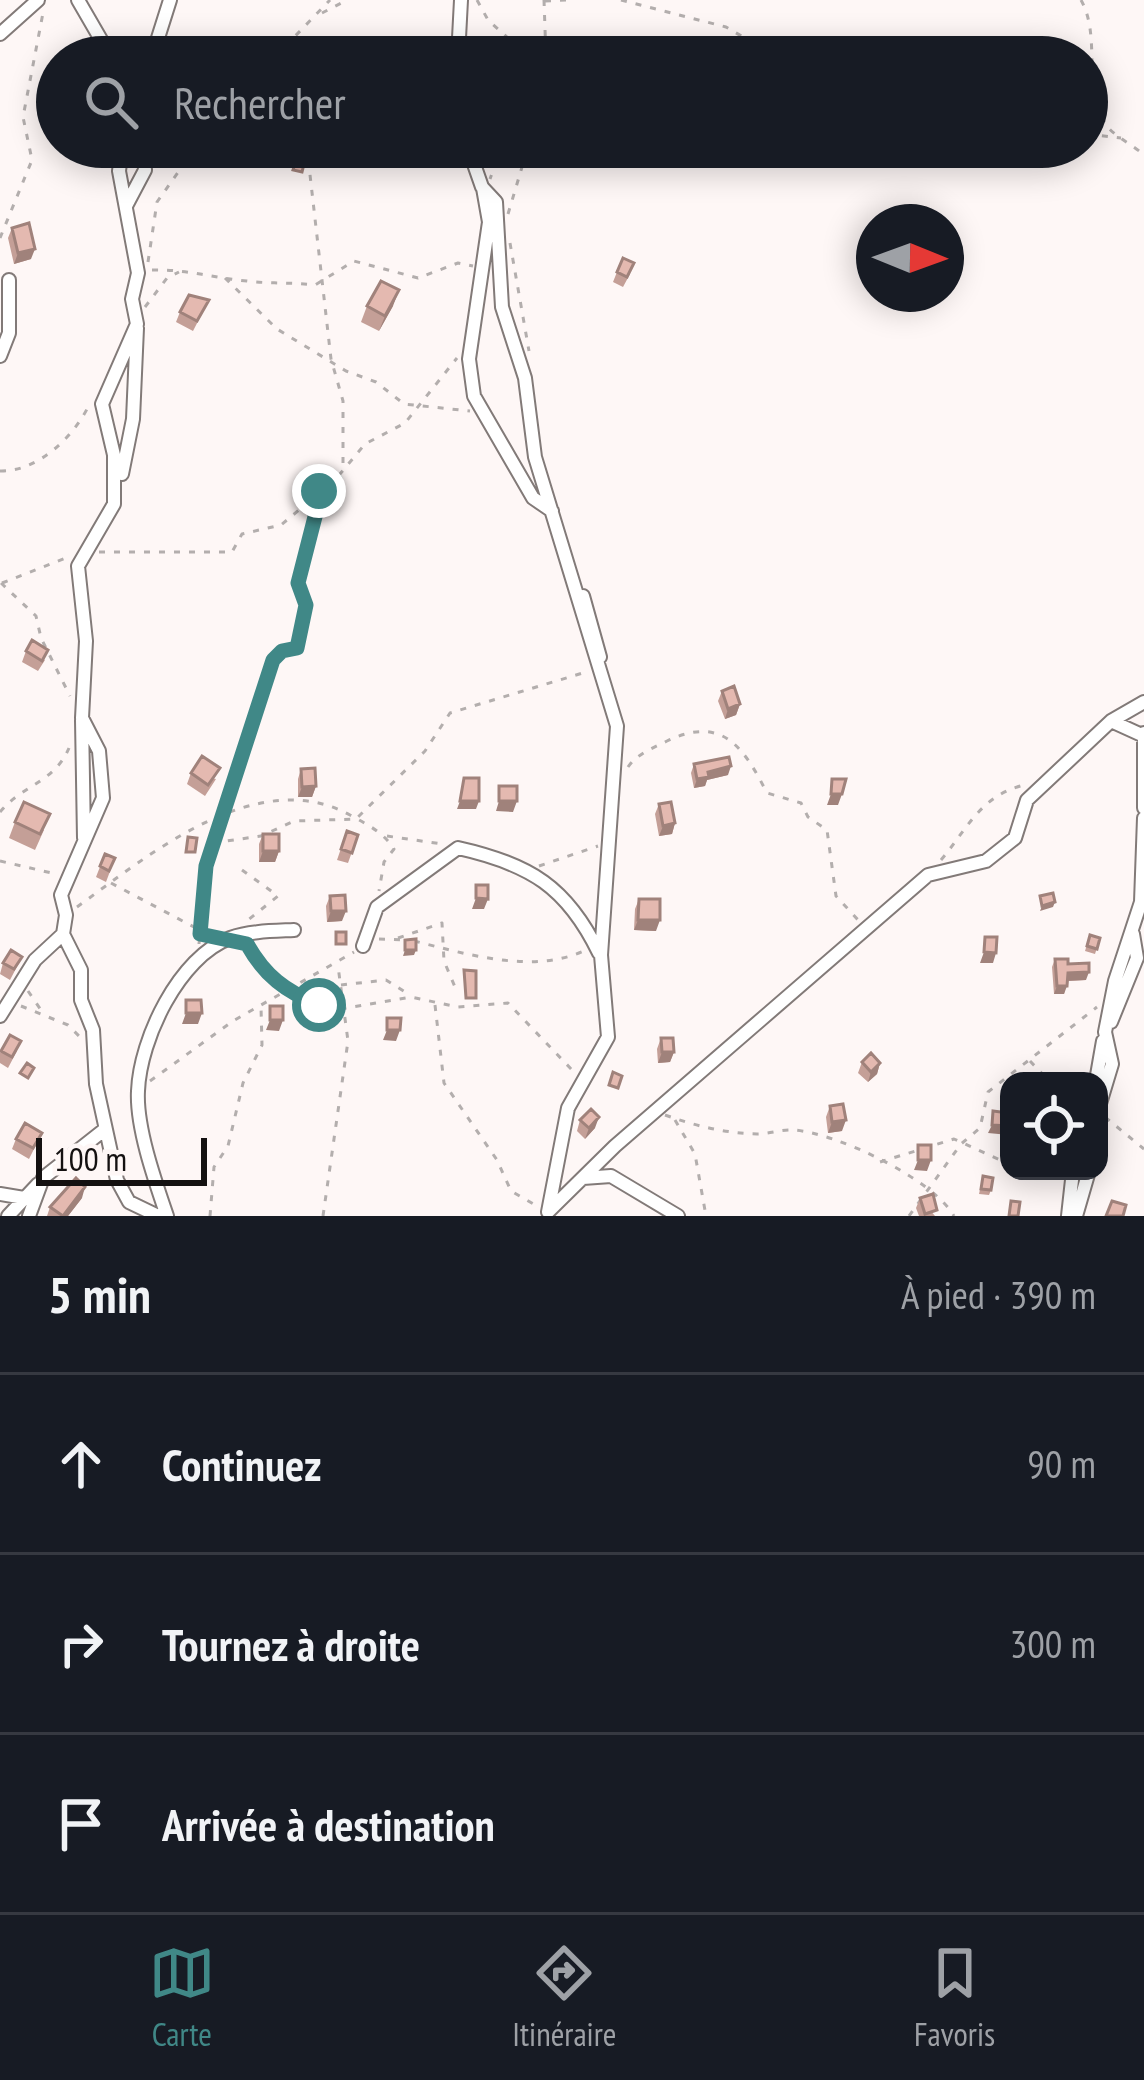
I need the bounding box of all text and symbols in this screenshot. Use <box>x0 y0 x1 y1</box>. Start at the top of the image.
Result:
search box <box>36 36 1108 168</box>
icon: search <box>78 69 144 135</box>
text: Rechercher <box>174 73 346 131</box>
north arrow <box>856 204 964 312</box>
route end <box>292 464 346 518</box>
route start <box>292 978 346 1032</box>
map controls <box>1000 1072 1108 1180</box>
button: locate <box>1000 1072 1108 1180</box>
scale bar <box>36 1132 207 1185</box>
text: 100 m <box>54 1137 127 1180</box>
text: 5 min <box>48 1261 151 1327</box>
text: À pied · 390 m <box>901 1269 1096 1320</box>
icon: ahead <box>48 1431 114 1497</box>
text: Continuez <box>162 1435 321 1493</box>
text: 90 m <box>1027 1438 1096 1489</box>
icon: right <box>48 1611 114 1677</box>
text: Tournez à droite <box>162 1615 420 1673</box>
text: 300 m <box>1010 1618 1096 1669</box>
icon: arrive <box>48 1791 114 1857</box>
text: Arrivée à destination <box>162 1795 495 1853</box>
tab: Carte <box>149 1940 215 2055</box>
tab: Itinéraire <box>512 1940 616 2055</box>
tab: Favoris <box>914 1940 995 2055</box>

